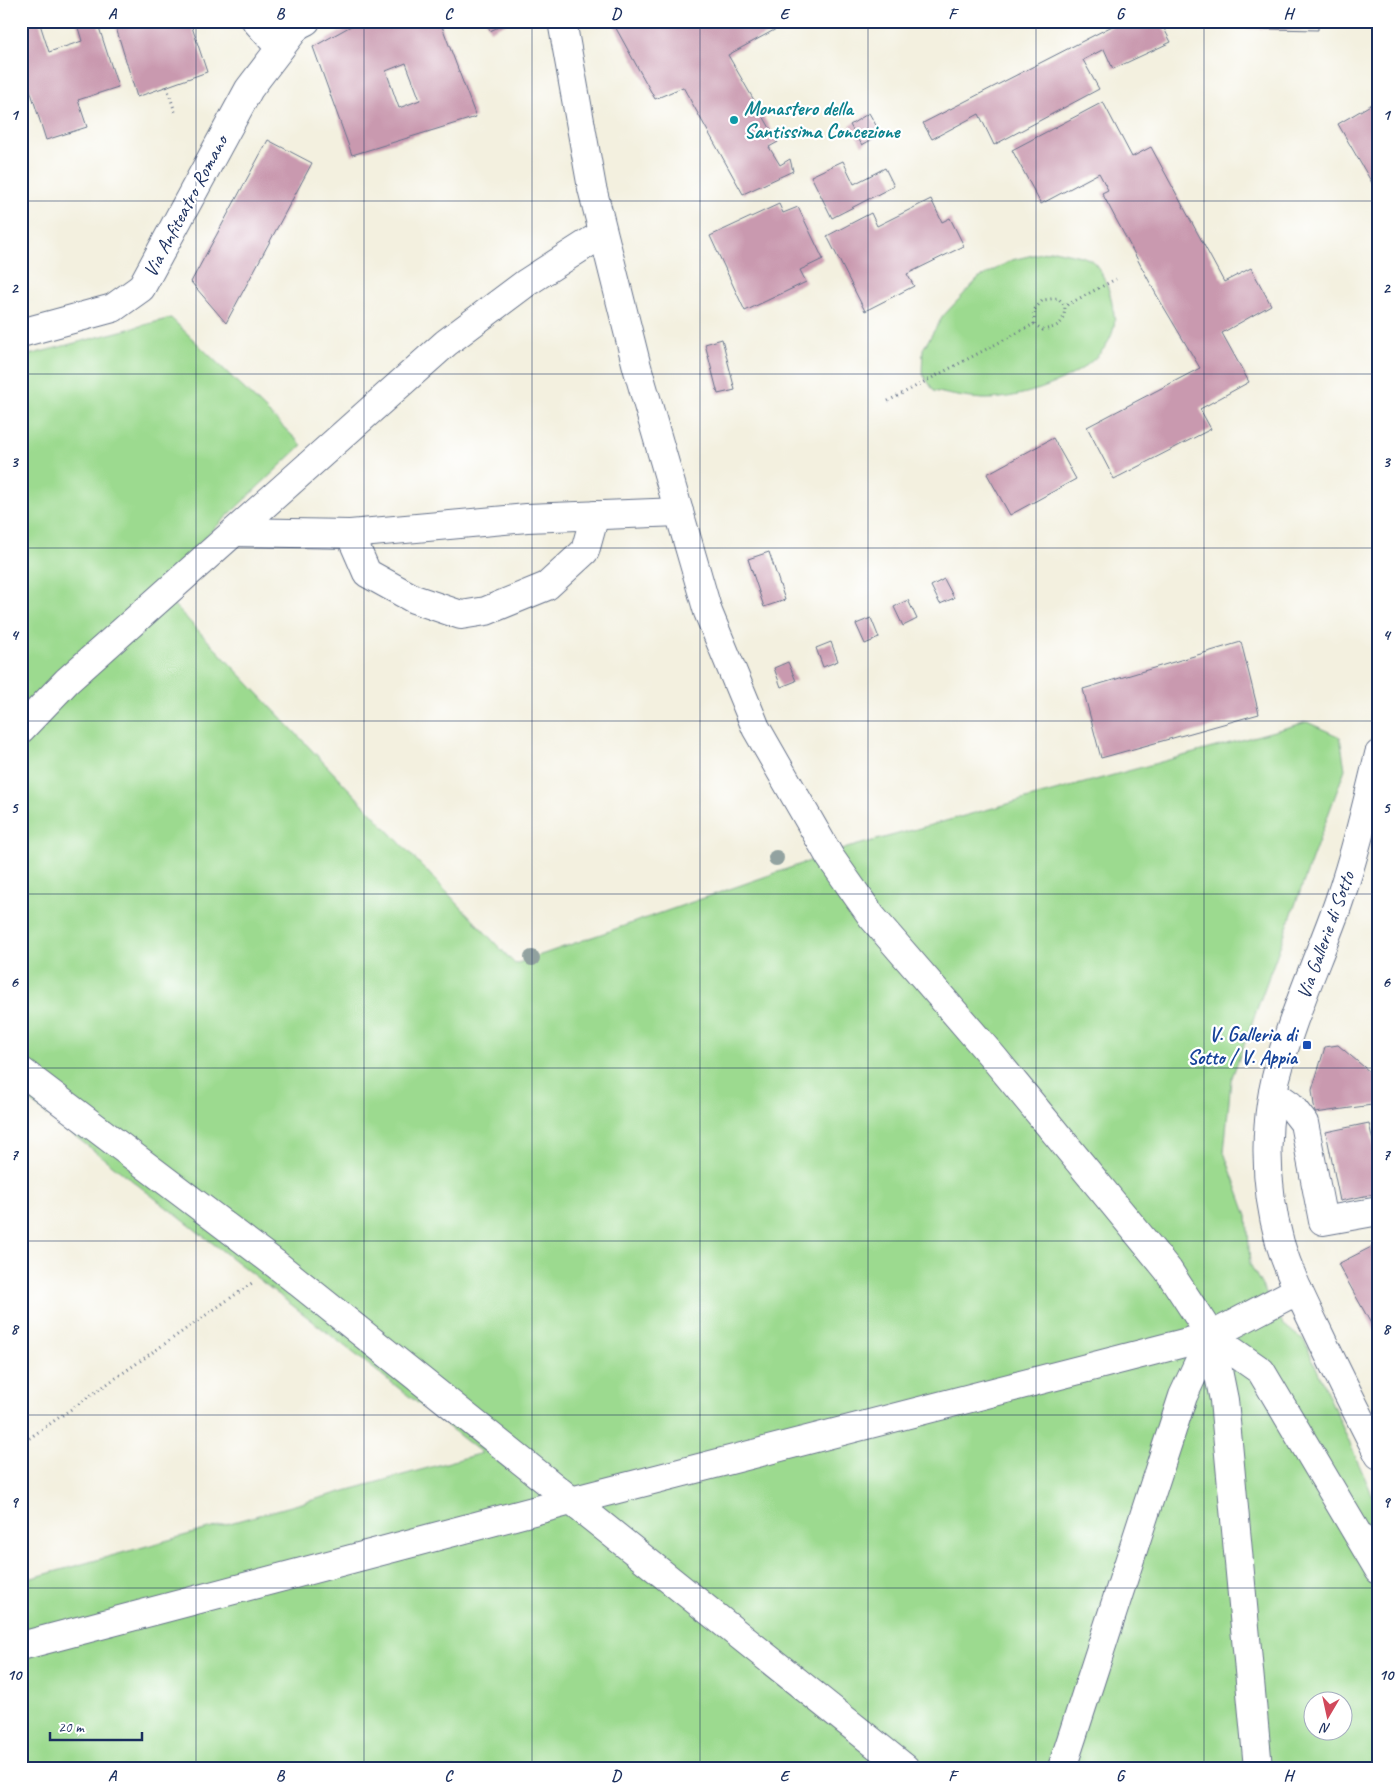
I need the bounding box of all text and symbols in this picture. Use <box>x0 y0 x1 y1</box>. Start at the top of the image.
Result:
text: A <box>108 4 118 24</box>
text: B <box>276 4 286 24</box>
text: C <box>444 4 454 24</box>
text: D <box>611 4 622 24</box>
text: E <box>780 4 791 24</box>
text: F <box>948 4 959 24</box>
text: G <box>1116 4 1126 24</box>
text: H <box>1283 4 1295 24</box>
place label: Monastero della Santissima Concezione <box>744 96 901 144</box>
text: 1 <box>10 105 19 125</box>
text: 1 <box>1382 105 1391 125</box>
marker: Monastero della Santissima Concezione <box>728 114 740 126</box>
street label: Via Anfiteatro Romano <box>138 130 234 281</box>
text: 2 <box>10 278 19 298</box>
text: 2 <box>1382 278 1391 298</box>
text: 3 <box>10 452 19 472</box>
text: 3 <box>1382 452 1391 472</box>
text: 4 <box>10 625 19 645</box>
text: 4 <box>1382 625 1391 645</box>
text: 5 <box>11 798 20 818</box>
text: 5 <box>1383 798 1392 818</box>
street label: Via Gallerie di Sotto <box>1291 867 1360 1002</box>
text: 6 <box>10 972 19 992</box>
text: 6 <box>1382 972 1391 992</box>
place label: V. Galleria di Sotto / V. Appia <box>1187 1022 1300 1070</box>
marker: V. Galleria di Sotto / V. Appia <box>1301 1039 1313 1051</box>
text: 7 <box>10 1145 19 1165</box>
text: 7 <box>1382 1145 1391 1165</box>
text: 8 <box>10 1319 19 1339</box>
text: 8 <box>1382 1319 1391 1339</box>
text: 9 <box>10 1492 19 1512</box>
text: 9 <box>1382 1492 1391 1512</box>
text: 10 <box>7 1665 23 1685</box>
text: 10 <box>1379 1665 1395 1685</box>
north arrow <box>1302 1692 1352 1742</box>
scale bar <box>50 1709 142 1741</box>
text: 20 m <box>58 1718 85 1737</box>
text: N <box>1318 1719 1332 1737</box>
text: A <box>108 1766 118 1786</box>
text: B <box>276 1766 286 1786</box>
text: C <box>444 1766 454 1786</box>
text: D <box>611 1766 622 1786</box>
text: E <box>780 1766 791 1786</box>
text: F <box>948 1766 959 1786</box>
text: G <box>1116 1766 1126 1786</box>
text: H <box>1283 1766 1295 1786</box>

